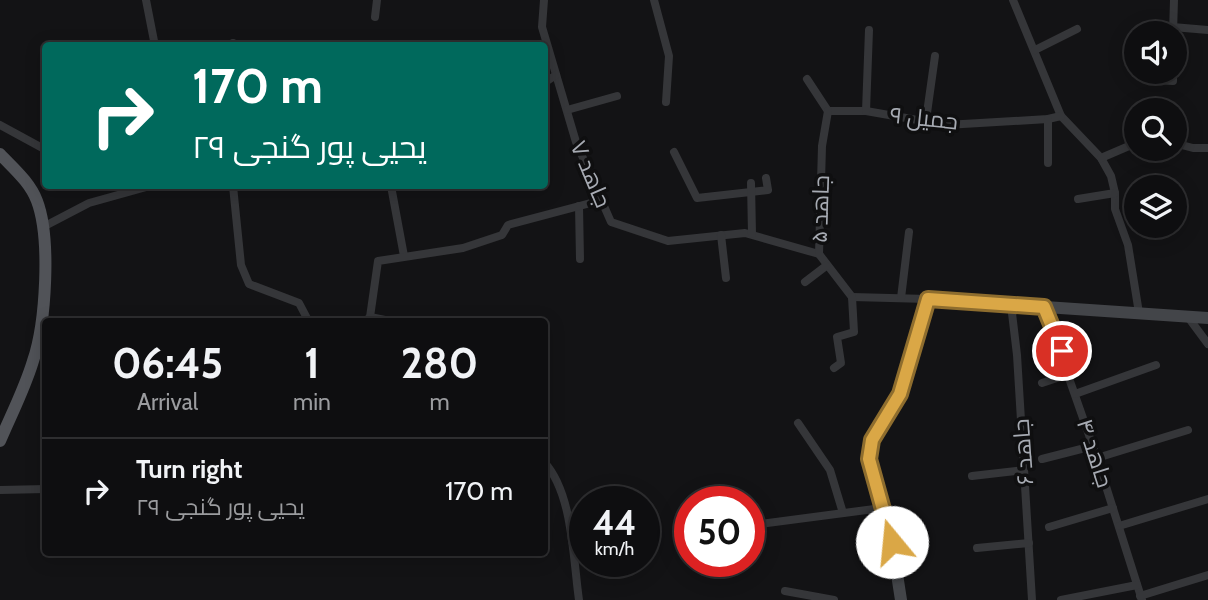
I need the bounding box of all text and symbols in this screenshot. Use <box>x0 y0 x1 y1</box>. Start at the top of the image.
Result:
map controls <box>1124 21 1187 238</box>
button: sound <box>1124 21 1187 84</box>
text: 170 m <box>192 56 323 115</box>
icon: right <box>77 70 168 161</box>
button: search <box>1124 98 1187 161</box>
street label: جمیل ۹ <box>889 101 959 135</box>
text: یحیی پور گنجی ۲۹ <box>192 127 427 166</box>
street label: جاهد ۷ <box>564 136 618 212</box>
street label: جاهد ۵ <box>805 175 835 243</box>
button: layers <box>1124 175 1187 238</box>
pin <box>1032 321 1092 381</box>
icon: arrive <box>1043 332 1081 370</box>
text: 06:45 <box>112 337 223 389</box>
text: 1 <box>304 337 320 389</box>
text: 280 <box>401 337 478 389</box>
text: Arrival <box>137 388 198 416</box>
text: min <box>293 388 331 416</box>
text: m <box>429 388 450 416</box>
street label: جاهد ۴ <box>1071 415 1119 491</box>
street label: جاهد ۶ <box>1007 418 1039 486</box>
text: Turn right <box>136 453 242 485</box>
icon: right <box>77 472 115 510</box>
text: 170 m <box>445 475 513 507</box>
speed limit sign: 50 <box>674 486 765 577</box>
text: یحیی پور گنجی ۲۹ <box>136 493 305 521</box>
text: 44 <box>593 501 636 544</box>
position arrow <box>855 505 929 579</box>
text: km/h <box>595 538 634 560</box>

